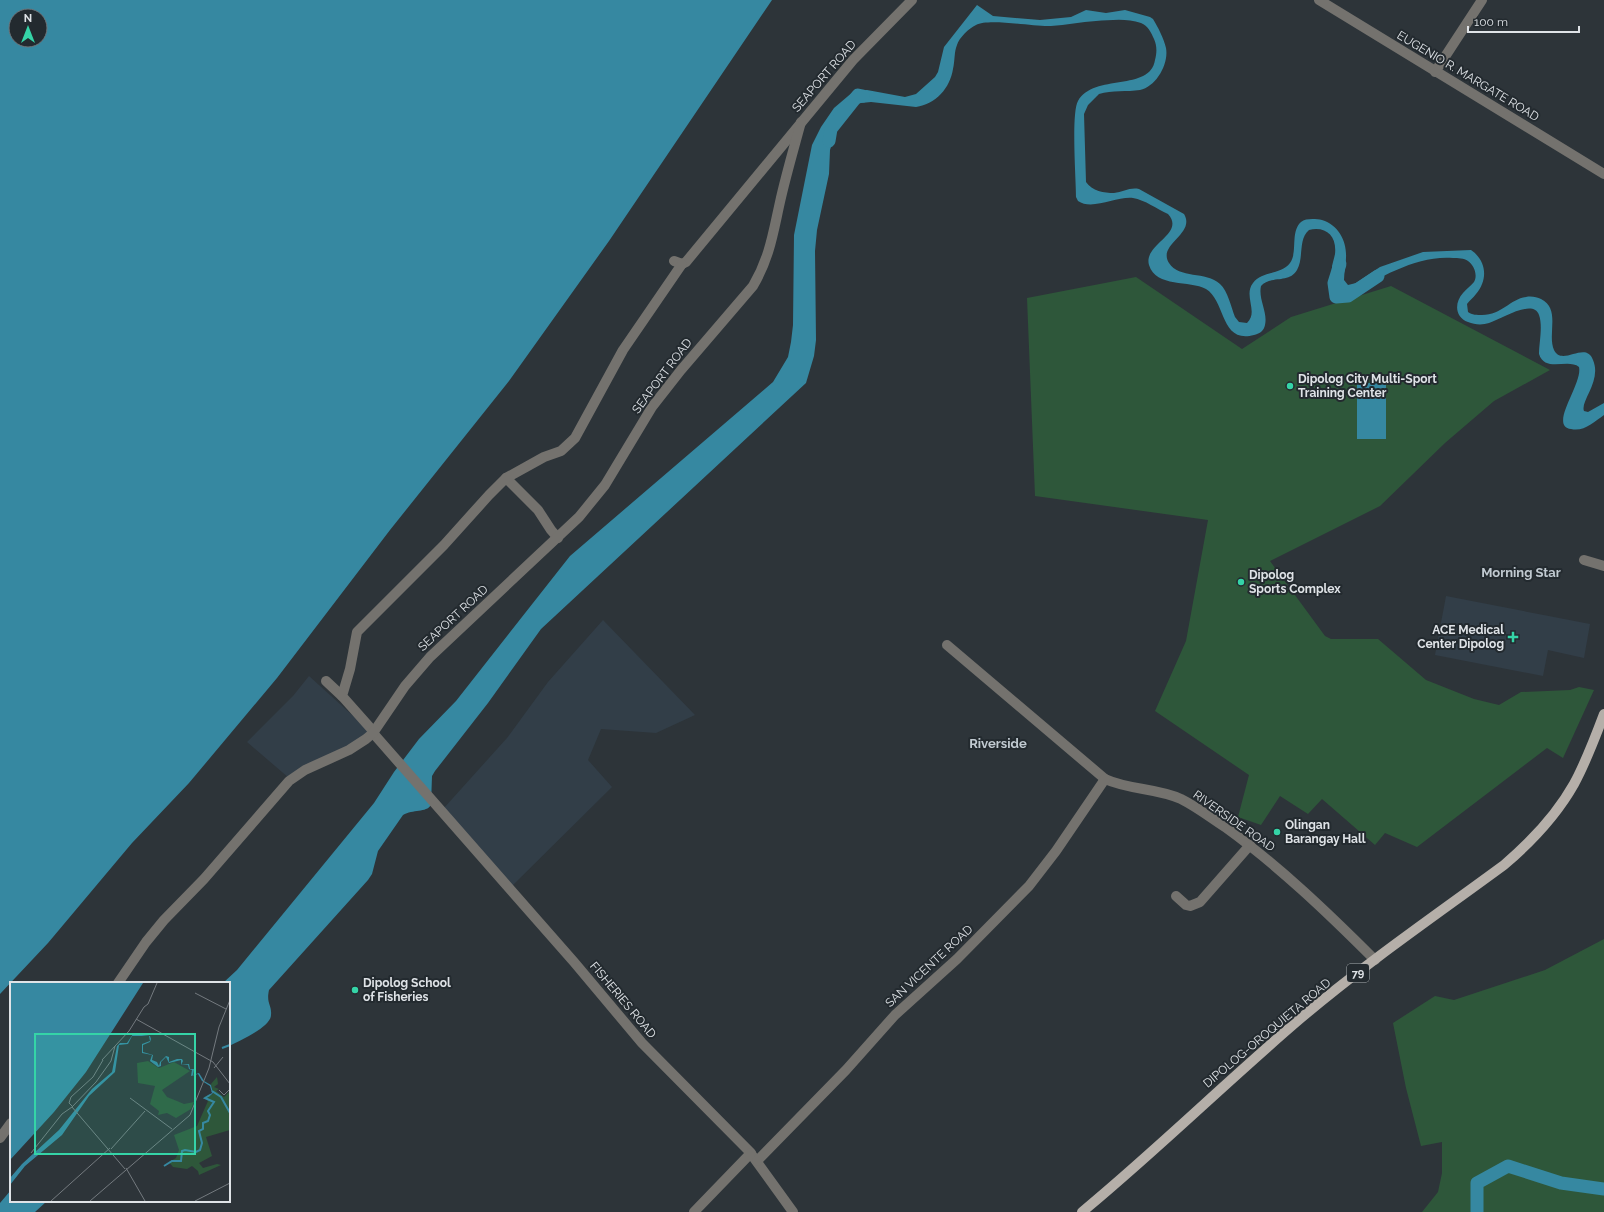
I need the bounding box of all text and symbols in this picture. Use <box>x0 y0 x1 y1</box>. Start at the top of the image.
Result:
north arrow <box>8 8 48 48</box>
scale bar <box>1468 8 1579 34</box>
text: N <box>24 12 32 25</box>
text: 100 m <box>1474 15 1508 29</box>
street label: EUGENIO R. MARGATE ROAD <box>1395 28 1542 124</box>
street label: SEAPORT ROAD <box>789 37 859 115</box>
street label: SEAPORT ROAD <box>629 335 695 416</box>
place label: Dipolog City Multi-Sport Training Center <box>1298 372 1437 400</box>
marker: Dipolog City Multi-Sport Training Center <box>1285 381 1295 391</box>
district label: Morning Star <box>1481 565 1561 580</box>
place label: Dipolog Sports Complex <box>1249 568 1341 596</box>
marker: Dipolog Sports Complex <box>1236 577 1246 587</box>
street label: SEAPORT ROAD <box>415 582 491 654</box>
place label: ACE Medical Center Dipolog <box>1417 623 1504 651</box>
marker: ACE Medical Center Dipolog <box>1507 631 1519 643</box>
district label: Riverside <box>969 736 1027 751</box>
street label: RIVERSIDE ROAD <box>1190 788 1278 855</box>
place label: Olingan Barangay Hall <box>1285 818 1366 846</box>
marker: Olingan Barangay Hall <box>1272 827 1282 837</box>
street label: SAN VICENTE ROAD <box>883 922 976 1010</box>
street label: FISHERIES ROAD <box>587 959 659 1041</box>
road number: 79 <box>1347 964 1369 982</box>
street label: DIPOLOG-OROQUIETA ROAD <box>1200 975 1334 1090</box>
place label: Dipolog School of Fisheries <box>363 976 451 1004</box>
inset map <box>10 982 230 1202</box>
marker: Dipolog School of Fisheries <box>350 985 360 995</box>

